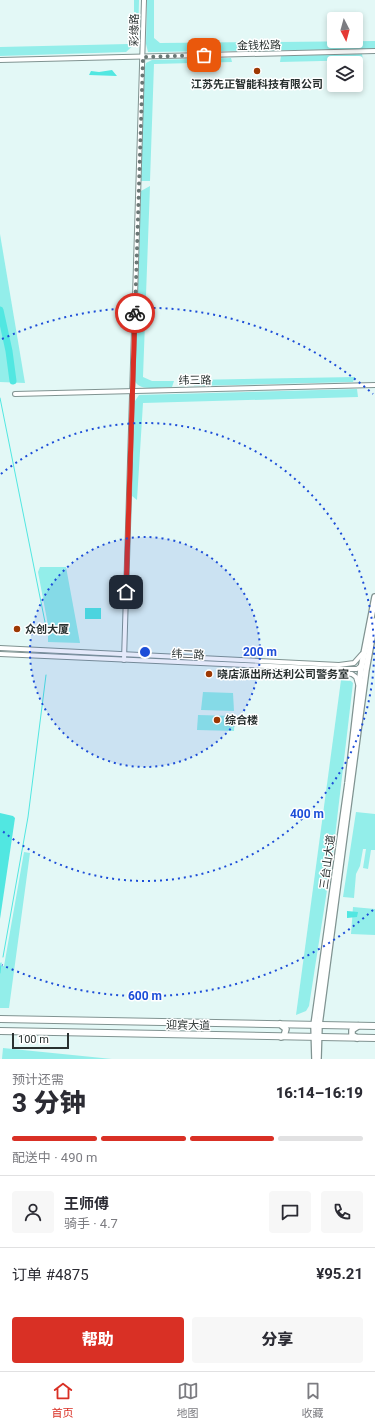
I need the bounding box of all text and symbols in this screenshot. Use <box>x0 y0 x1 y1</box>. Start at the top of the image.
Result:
north arrow <box>327 12 363 48</box>
map controls <box>327 12 363 92</box>
street label: 彩缘路 <box>128 13 141 47</box>
pin <box>187 38 221 72</box>
street label: 金钱松路 <box>237 39 281 52</box>
icon: bag <box>193 44 215 66</box>
button: layers <box>327 56 363 92</box>
marker: 江苏先正智能科技有限公司 <box>252 66 262 76</box>
place label: 江苏先正智能科技有限公司 <box>191 78 323 91</box>
courier <box>115 293 155 333</box>
icon: bike <box>124 302 146 324</box>
street label: 纬三路 <box>178 374 212 387</box>
pin <box>109 575 143 609</box>
icon: home <box>115 581 137 603</box>
place label: 众创大厦 <box>25 623 69 636</box>
marker: 众创大厦 <box>12 624 22 634</box>
centre of rings <box>138 645 152 659</box>
text: 200 m <box>243 645 277 659</box>
street label: 纬二路 <box>171 647 205 662</box>
place label: 晓店派出所达利公司警务室 <box>217 668 349 681</box>
marker: 晓店派出所达利公司警务室 <box>204 669 214 679</box>
place label: 综合楼 <box>225 714 258 727</box>
marker: 综合楼 <box>212 715 222 725</box>
text: 400 m <box>290 807 324 821</box>
street label: 三台山大道 <box>317 834 338 890</box>
text: 600 m <box>128 989 162 1003</box>
street label: 迎宾大道 <box>166 1019 210 1032</box>
scale bar <box>12 1031 69 1050</box>
text: 100 m <box>18 1033 49 1046</box>
text: 预计还需 <box>12 1072 64 1087</box>
text: 16:14–16:19 <box>276 1084 363 1102</box>
text: 3 分钟 <box>12 1088 85 1118</box>
text: 配送中 · 490 m <box>12 1150 97 1165</box>
button: person <box>12 1191 54 1233</box>
button: chat <box>269 1191 311 1233</box>
button: phone <box>321 1191 363 1233</box>
text: 王师傅 <box>64 1195 109 1213</box>
text: 骑手 · 4.7 <box>64 1216 118 1231</box>
text: ¥95.21 <box>316 1265 363 1283</box>
text: 订单 #4875 <box>12 1266 89 1284</box>
button: 帮助 <box>12 1317 184 1363</box>
button: 分享 <box>192 1317 363 1363</box>
tab: 首页 <box>52 1380 74 1420</box>
tab: 地图 <box>177 1380 199 1420</box>
tab: 收藏 <box>302 1380 324 1420</box>

